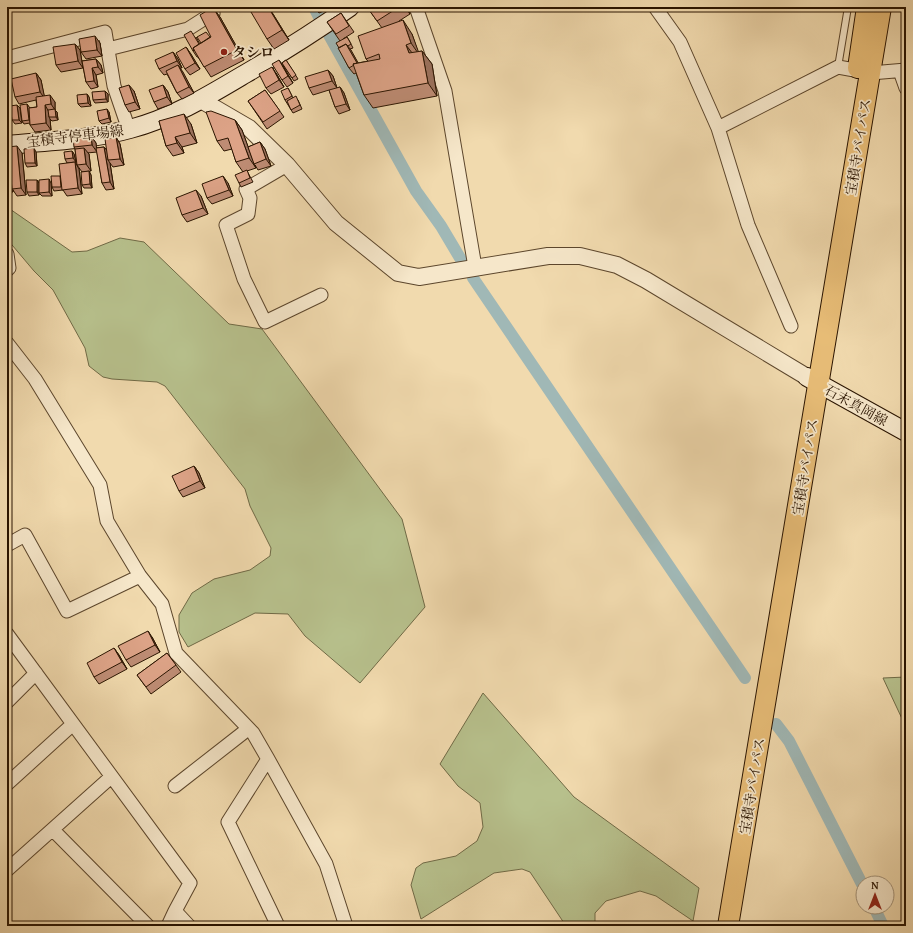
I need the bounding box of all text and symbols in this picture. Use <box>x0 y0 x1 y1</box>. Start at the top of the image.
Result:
place label: タシロ <box>232 42 274 62</box>
marker: タシロ <box>219 47 229 57</box>
street label: 宝積寺バイパス <box>840 97 876 197</box>
street label: 宝積寺停車場線 <box>25 120 125 152</box>
street label: 石末真岡線 <box>821 379 891 431</box>
street label: 宝積寺バイパス <box>787 417 823 517</box>
street label: 宝積寺バイパス <box>734 736 770 836</box>
north arrow <box>855 875 895 915</box>
text: N <box>871 877 879 893</box>

